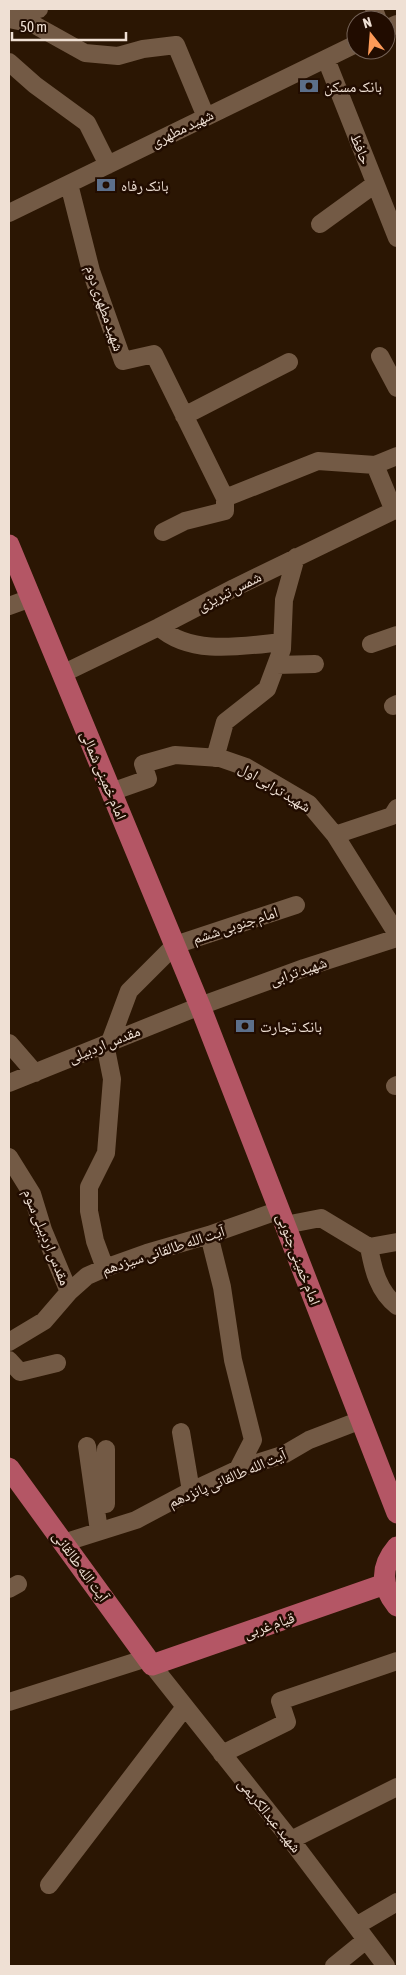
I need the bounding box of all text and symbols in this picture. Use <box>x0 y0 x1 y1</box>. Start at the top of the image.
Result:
scale bar <box>12 10 126 42</box>
north arrow <box>346 10 396 60</box>
text: N <box>361 14 373 31</box>
text: 50 m <box>20 18 47 35</box>
bank icon: بانک مسکن <box>298 75 320 97</box>
place label: بانک مسکن <box>324 78 382 97</box>
street label: شهید مطهری <box>148 106 217 152</box>
street label: حافظ <box>347 131 375 167</box>
bank icon: بانک رفاه <box>95 174 117 196</box>
place label: بانک رفاه <box>121 177 169 195</box>
street label: شهید مطهری دوم <box>80 263 128 354</box>
street label: شمس تبریزی <box>194 568 265 616</box>
street label: امام خمینی شمالی <box>76 728 130 823</box>
street label: شهید ترابی اول <box>235 759 314 817</box>
street label: امام جنوبی ششم <box>190 903 280 949</box>
street label: شهید ترابی <box>267 953 330 991</box>
bank icon: بانک تجارت <box>234 1015 256 1037</box>
place label: بانک تجارت <box>260 1018 322 1036</box>
street label: مقدس اردبیلی <box>66 1022 143 1068</box>
street label: مقدس اردبیلی سوم <box>18 1186 74 1289</box>
street label: امام خمینی جنوبی <box>272 1211 324 1308</box>
street label: آیت الله طالقانی سیزدهم <box>99 1222 228 1280</box>
street label: آیت الله طالقانی پانزدهم <box>166 1445 290 1512</box>
street label: آیت الله طالقانی <box>48 1527 113 1607</box>
street label: قیام غربی <box>241 1608 297 1644</box>
street label: شهید عبدالکریمی <box>233 1774 305 1857</box>

